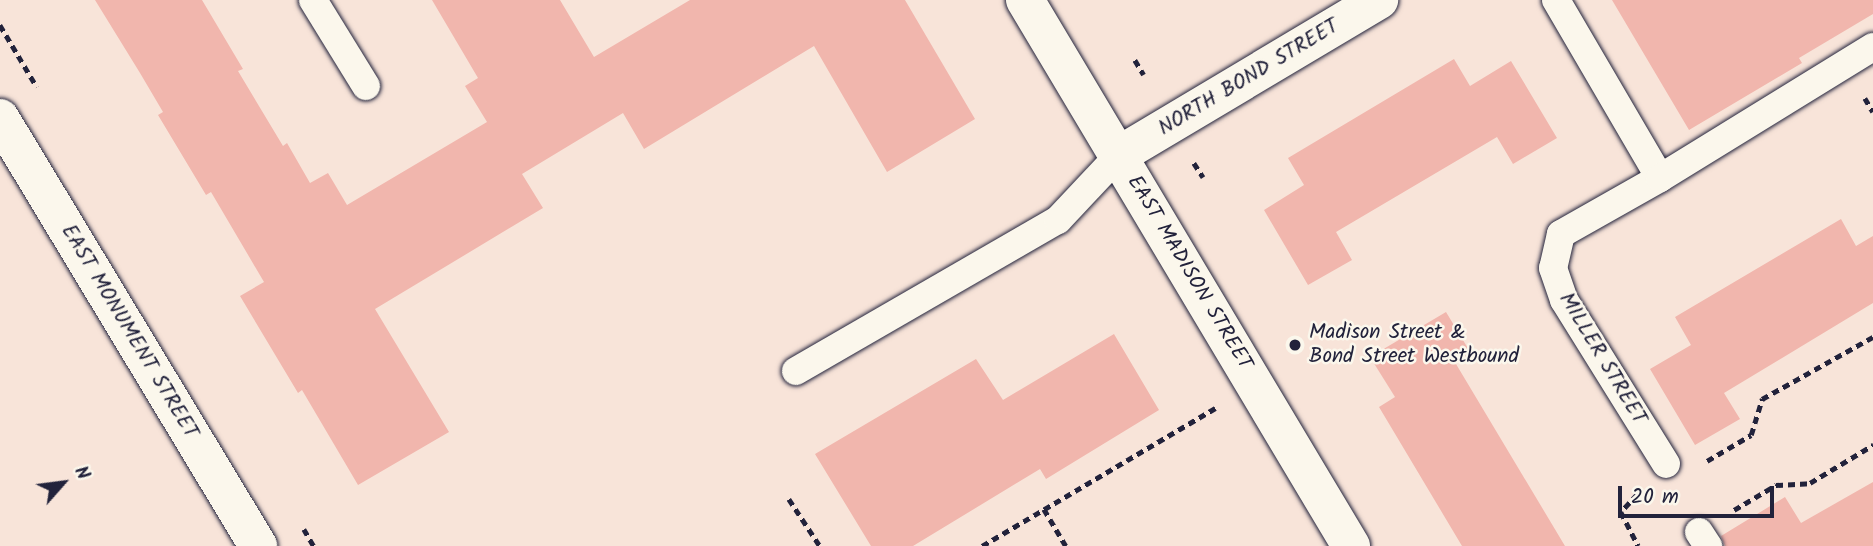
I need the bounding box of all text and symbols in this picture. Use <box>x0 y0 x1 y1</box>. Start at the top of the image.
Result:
street label: NORTH BOND STREET <box>1154 14 1344 142</box>
street label: EAST MADISON STREET <box>1121 171 1257 375</box>
street label: EAST MONUMENT STREET <box>55 220 203 444</box>
street label: MILLER STREET <box>1553 288 1651 430</box>
place label: Madison Street & Bond Street Westbound <box>1309 320 1519 370</box>
marker: Madison Street & Bond Street Westbound <box>1287 337 1303 353</box>
north arrow <box>28 448 98 518</box>
text: N <box>65 461 98 485</box>
scale bar <box>1621 472 1777 516</box>
text: 20 m <box>1631 481 1679 514</box>

